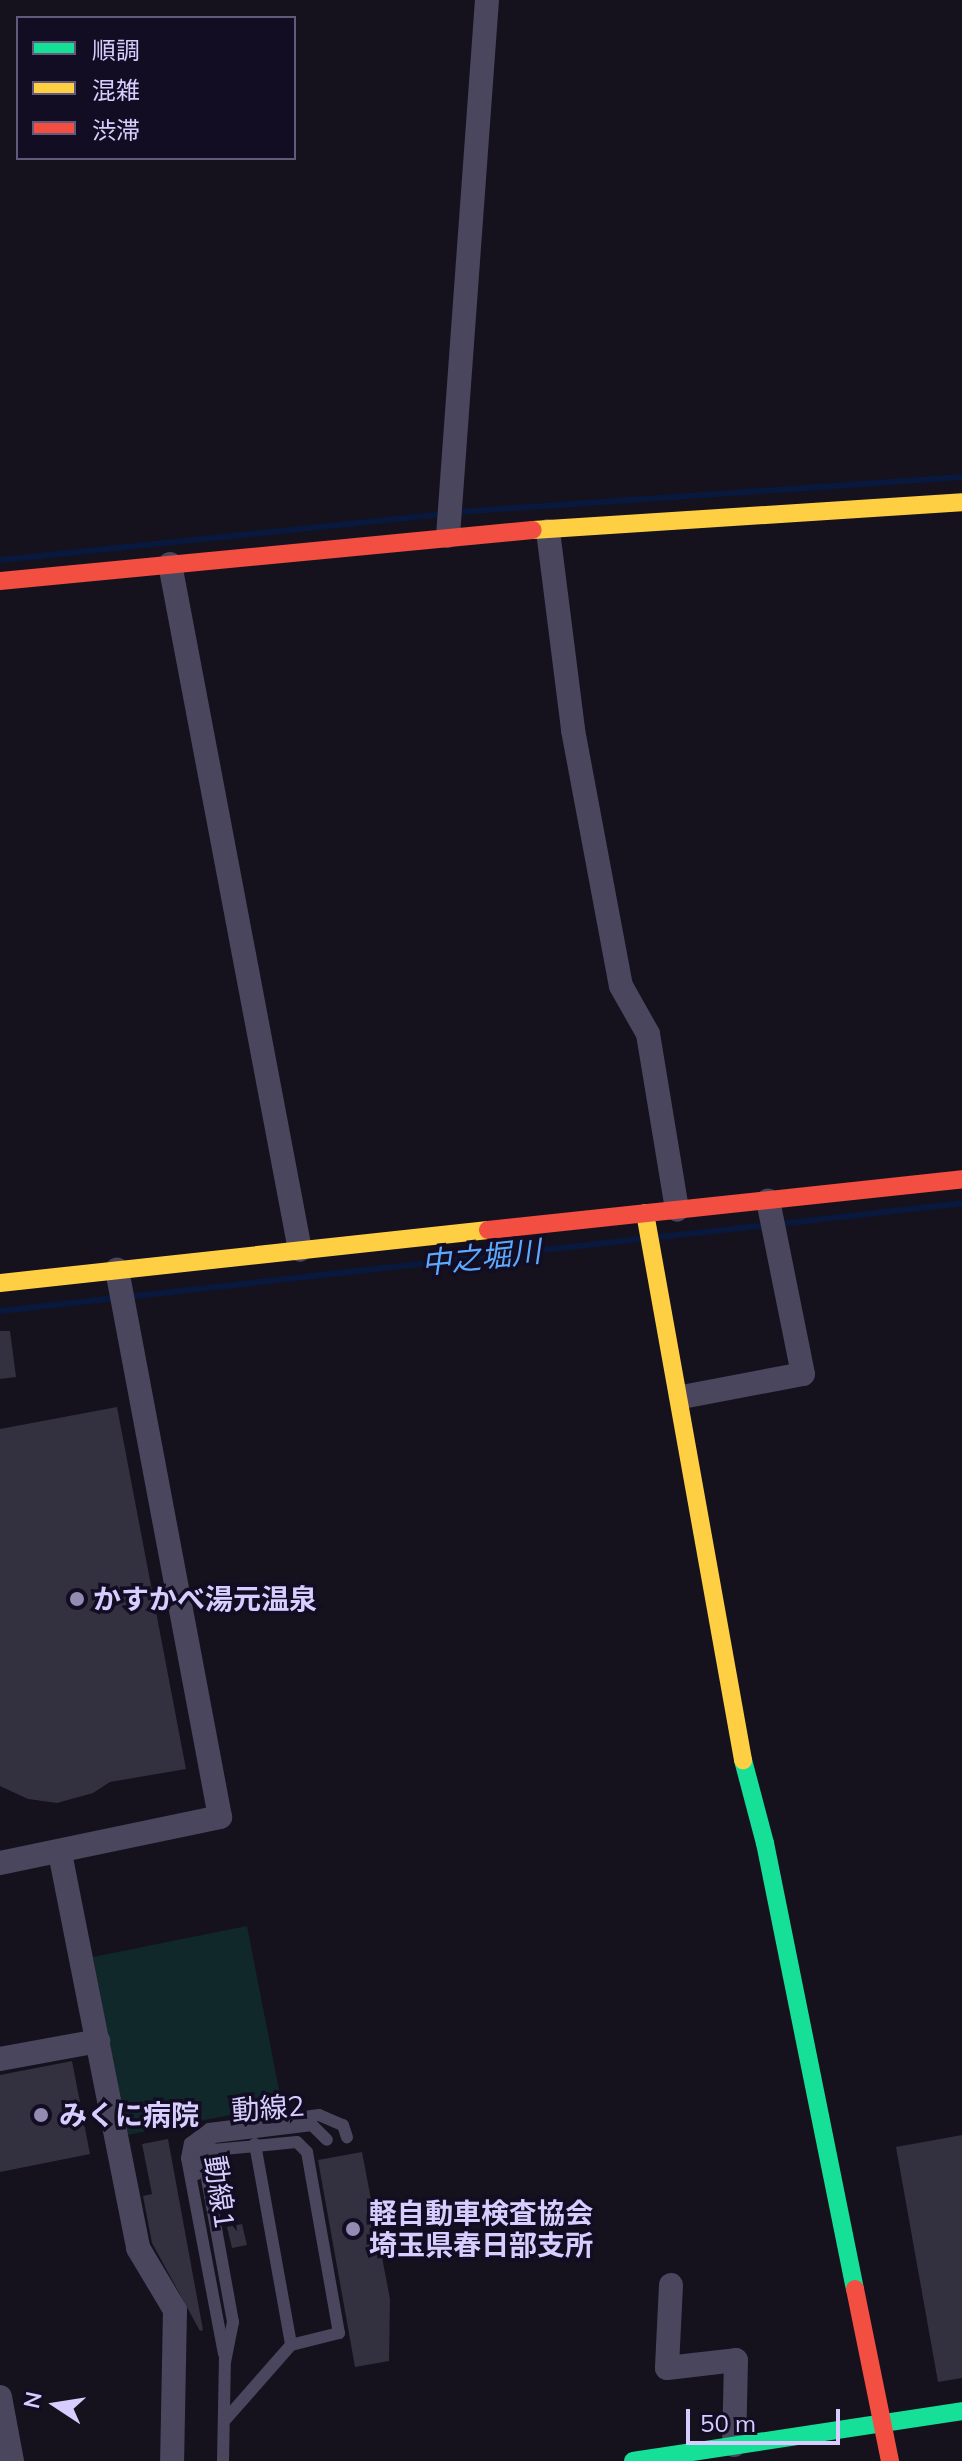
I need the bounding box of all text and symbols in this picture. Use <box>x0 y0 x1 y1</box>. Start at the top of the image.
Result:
legend <box>16 16 296 160</box>
text: 順調 <box>92 35 140 65</box>
text: 混雑 <box>92 75 140 105</box>
text: 渋滞 <box>92 115 140 145</box>
water label: 中之堀川 <box>419 1233 543 1281</box>
place label: かすかべ湯元温泉 <box>93 1582 317 1616</box>
marker: かすかべ湯元温泉 <box>68 1590 86 1608</box>
street label: 動線2 <box>231 2089 305 2127</box>
place label: みくに病院 <box>59 2098 199 2132</box>
marker: みくに病院 <box>30 2104 52 2126</box>
street label: 動線1 <box>198 2154 242 2230</box>
place label: 軽自動車検査協会 埼玉県春日部支所 <box>369 2196 593 2262</box>
marker: 軽自動車検査協会 埼玉県春日部支所 <box>344 2220 362 2238</box>
north arrow <box>16 2365 96 2445</box>
text: N <box>17 2389 48 2411</box>
scale bar <box>690 2393 844 2443</box>
text: 50 m <box>700 2408 756 2438</box>

